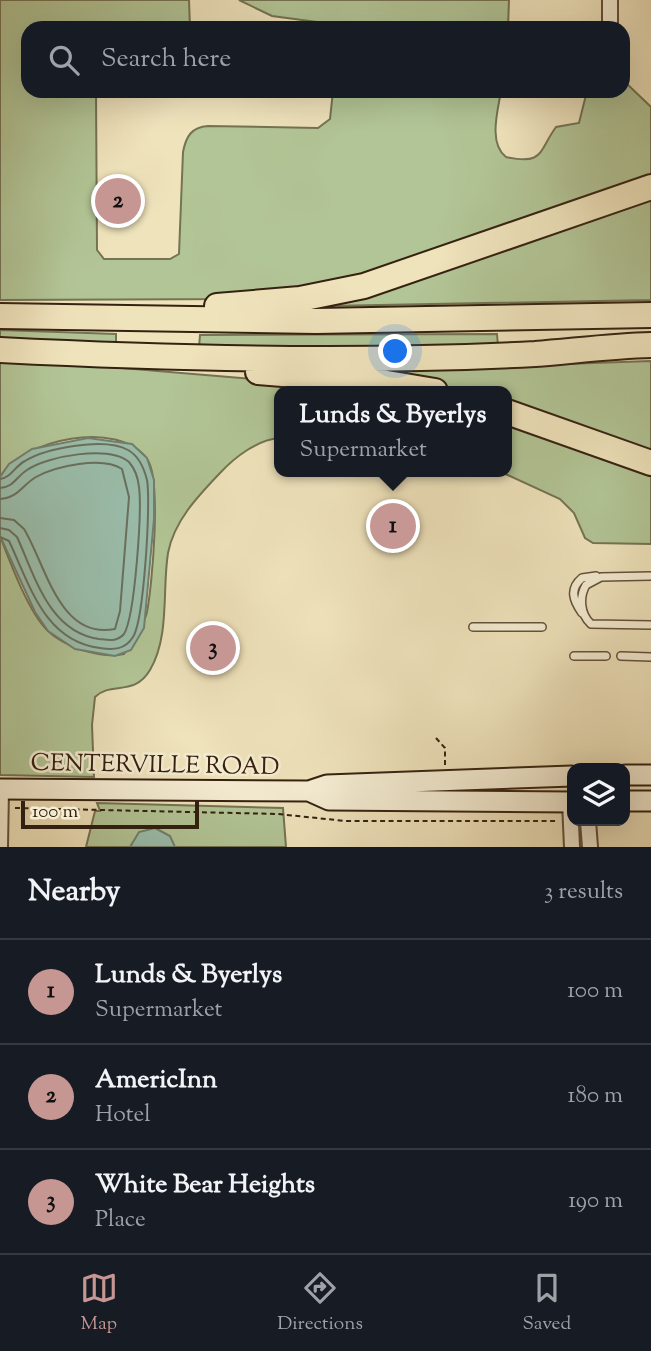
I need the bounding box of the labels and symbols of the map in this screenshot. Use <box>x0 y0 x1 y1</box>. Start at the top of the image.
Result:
pin: 2 <box>95 175 141 227</box>
your location <box>378 334 412 368</box>
pin: 1 <box>370 500 416 552</box>
pin: 3 <box>190 622 236 674</box>
street label: CENTERVILLE ROAD <box>30 747 280 785</box>
scale bar <box>21 798 200 830</box>

